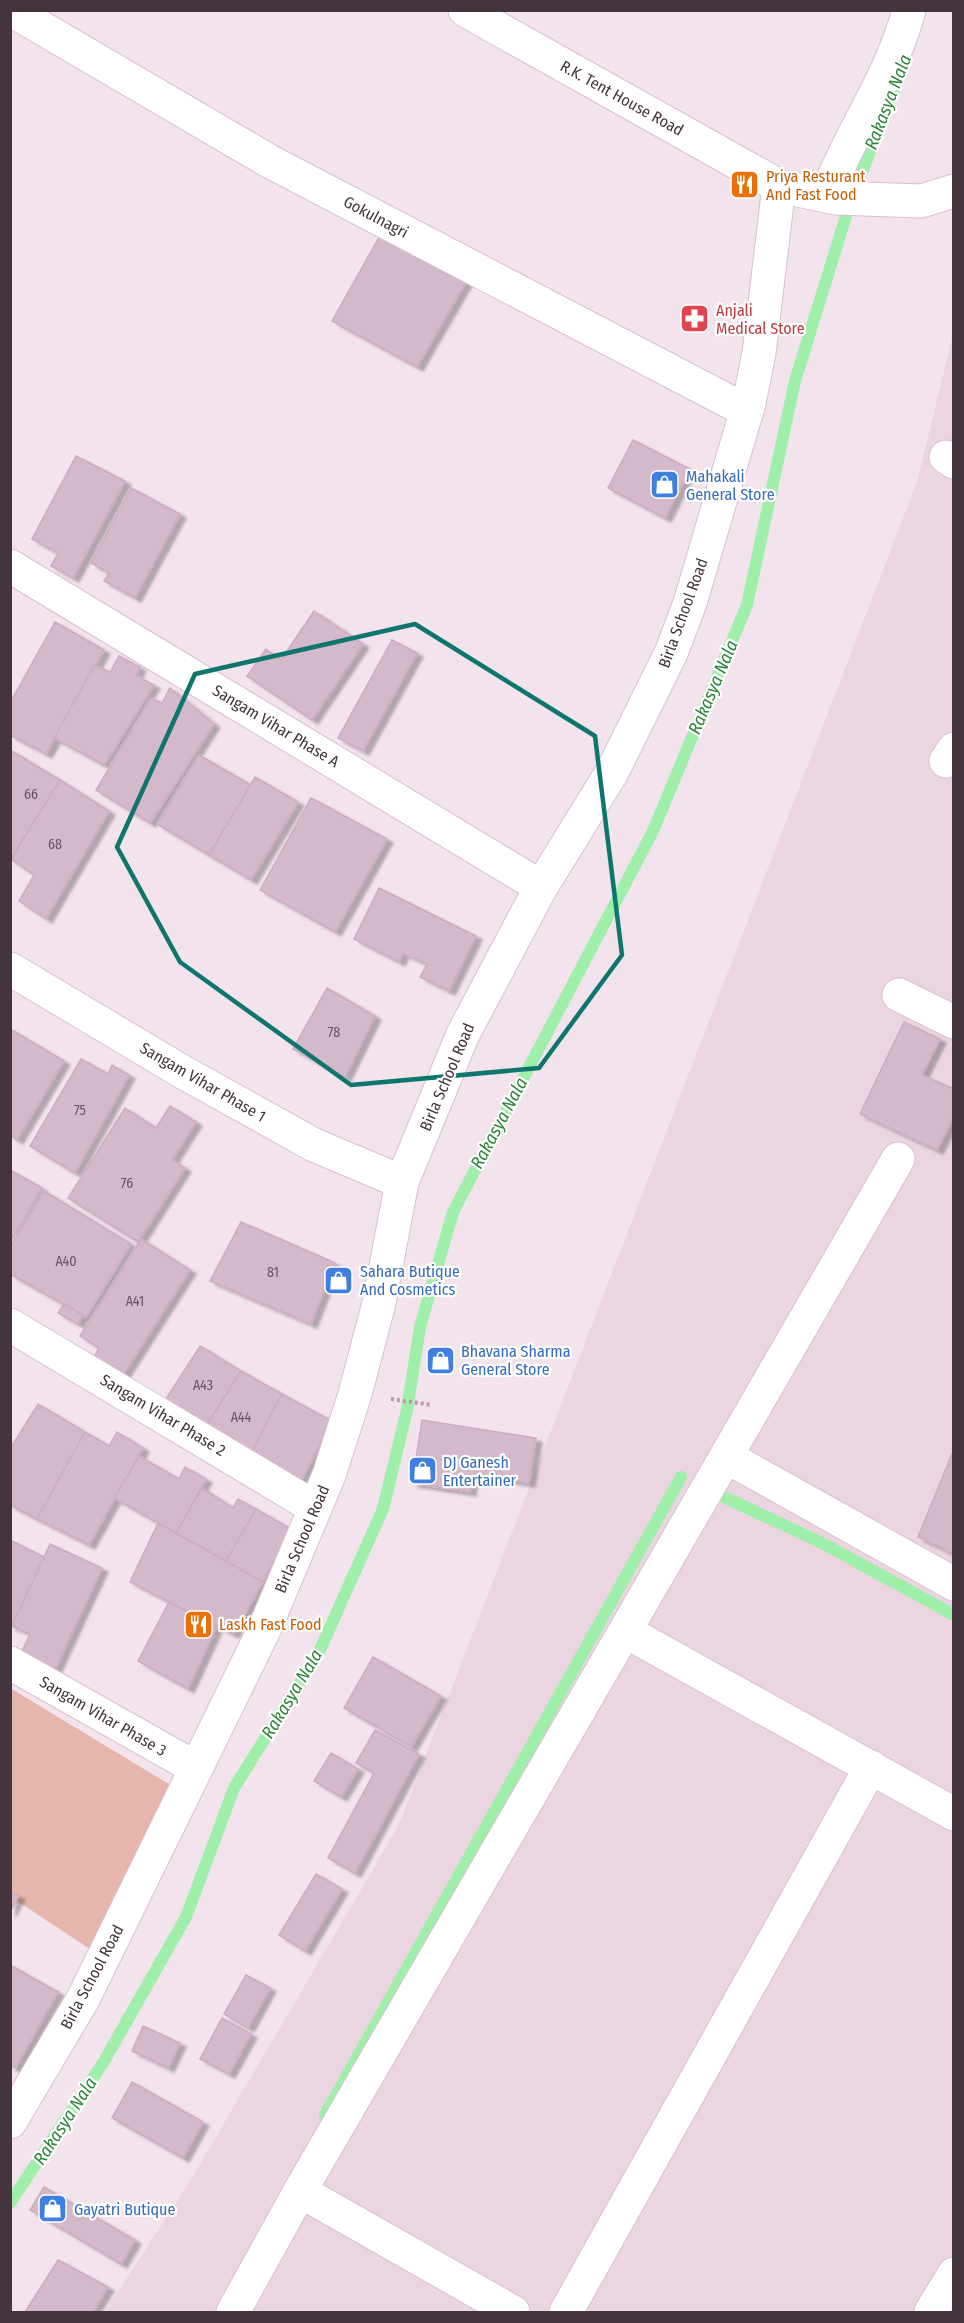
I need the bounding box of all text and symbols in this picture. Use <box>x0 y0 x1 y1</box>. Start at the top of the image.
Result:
water label: Rakasya Nala <box>860 51 916 153</box>
street label: R.K. Tent House Road <box>557 56 687 140</box>
place label: Priya Resturant And Fast Food <box>766 167 866 204</box>
restaurant icon: Priya Resturant And Fast Food <box>729 169 761 201</box>
street label: Gokulnagri <box>340 192 412 242</box>
place label: Anjali Medical Store <box>716 301 805 338</box>
pharmacy icon: Anjali Medical Store <box>679 303 711 335</box>
place label: Mahakali General Store <box>686 467 775 504</box>
shop icon: Mahakali General Store <box>649 469 681 501</box>
street label: Birla School Road <box>654 556 712 670</box>
water label: Rakasya Nala <box>683 637 743 737</box>
street label: Sangam Vihar Phase A <box>209 681 343 772</box>
house number: 66 <box>24 786 38 803</box>
house number: 68 <box>48 836 62 853</box>
street label: Birla School Road <box>416 1020 478 1134</box>
house number: 78 <box>328 1024 340 1041</box>
street label: Sangam Vihar Phase 1 <box>137 1038 269 1126</box>
water label: Rakasya Nala <box>466 1074 532 1172</box>
house number: 75 <box>74 1102 86 1119</box>
house number: 76 <box>121 1175 133 1192</box>
house number: A40 <box>55 1253 77 1270</box>
place label: Sahara Butique And Cosmetics <box>360 1262 460 1299</box>
house number: 81 <box>267 1264 279 1281</box>
shop icon: Sahara Butique And Cosmetics <box>323 1264 355 1296</box>
house number: A41 <box>126 1293 144 1310</box>
place label: Bhavana Sharma General Store <box>461 1342 571 1379</box>
shop icon: Bhavana Sharma General Store <box>424 1344 456 1376</box>
street label: Sangam Vihar Phase 2 <box>97 1370 229 1460</box>
house number: A43 <box>193 1377 213 1394</box>
house number: A44 <box>231 1409 252 1426</box>
place label: DJ Ganesh Entertainer <box>443 1453 517 1490</box>
shop icon: DJ Ganesh Entertainer <box>406 1455 438 1487</box>
street label: Birla School Road <box>271 1482 333 1596</box>
restaurant icon: Laskh Fast Food <box>182 1608 214 1640</box>
place label: Laskh Fast Food <box>219 1615 322 1634</box>
water label: Rakasya Nala <box>257 1645 327 1743</box>
street label: Sangam Vihar Phase 3 <box>36 1672 170 1760</box>
street label: Birla School Road <box>57 1922 127 2032</box>
water label: Rakasya Nala <box>29 2073 101 2169</box>
shop icon: Gayatri Butique <box>37 2193 69 2225</box>
place label: Gayatri Butique <box>74 2200 175 2219</box>

